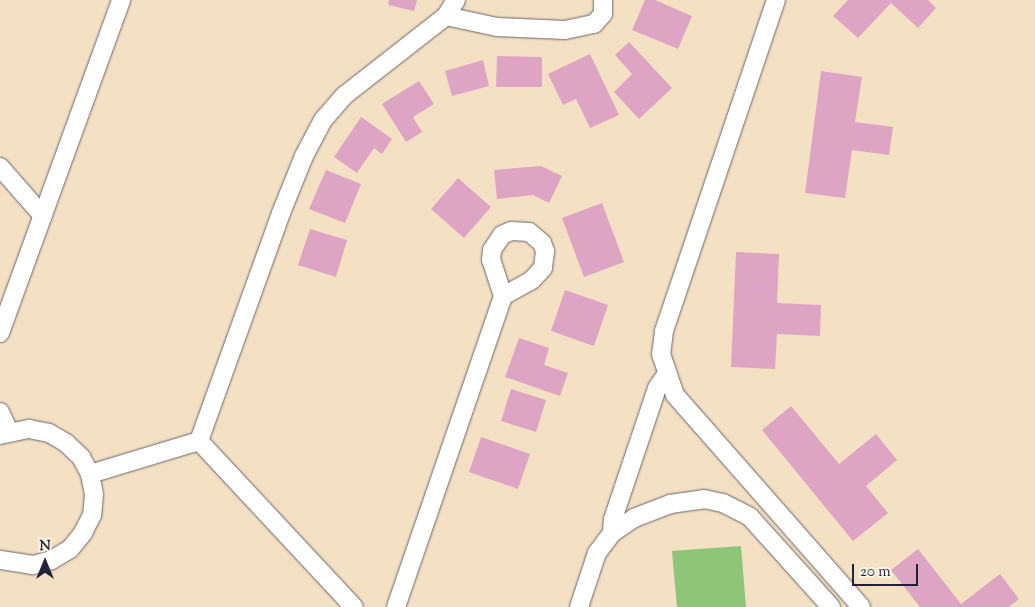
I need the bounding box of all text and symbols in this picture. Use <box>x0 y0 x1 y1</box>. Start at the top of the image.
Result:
north arrow <box>20 537 70 587</box>
text: N <box>39 537 51 557</box>
scale bar <box>855 554 921 586</box>
text: 20 m <box>860 562 891 583</box>

